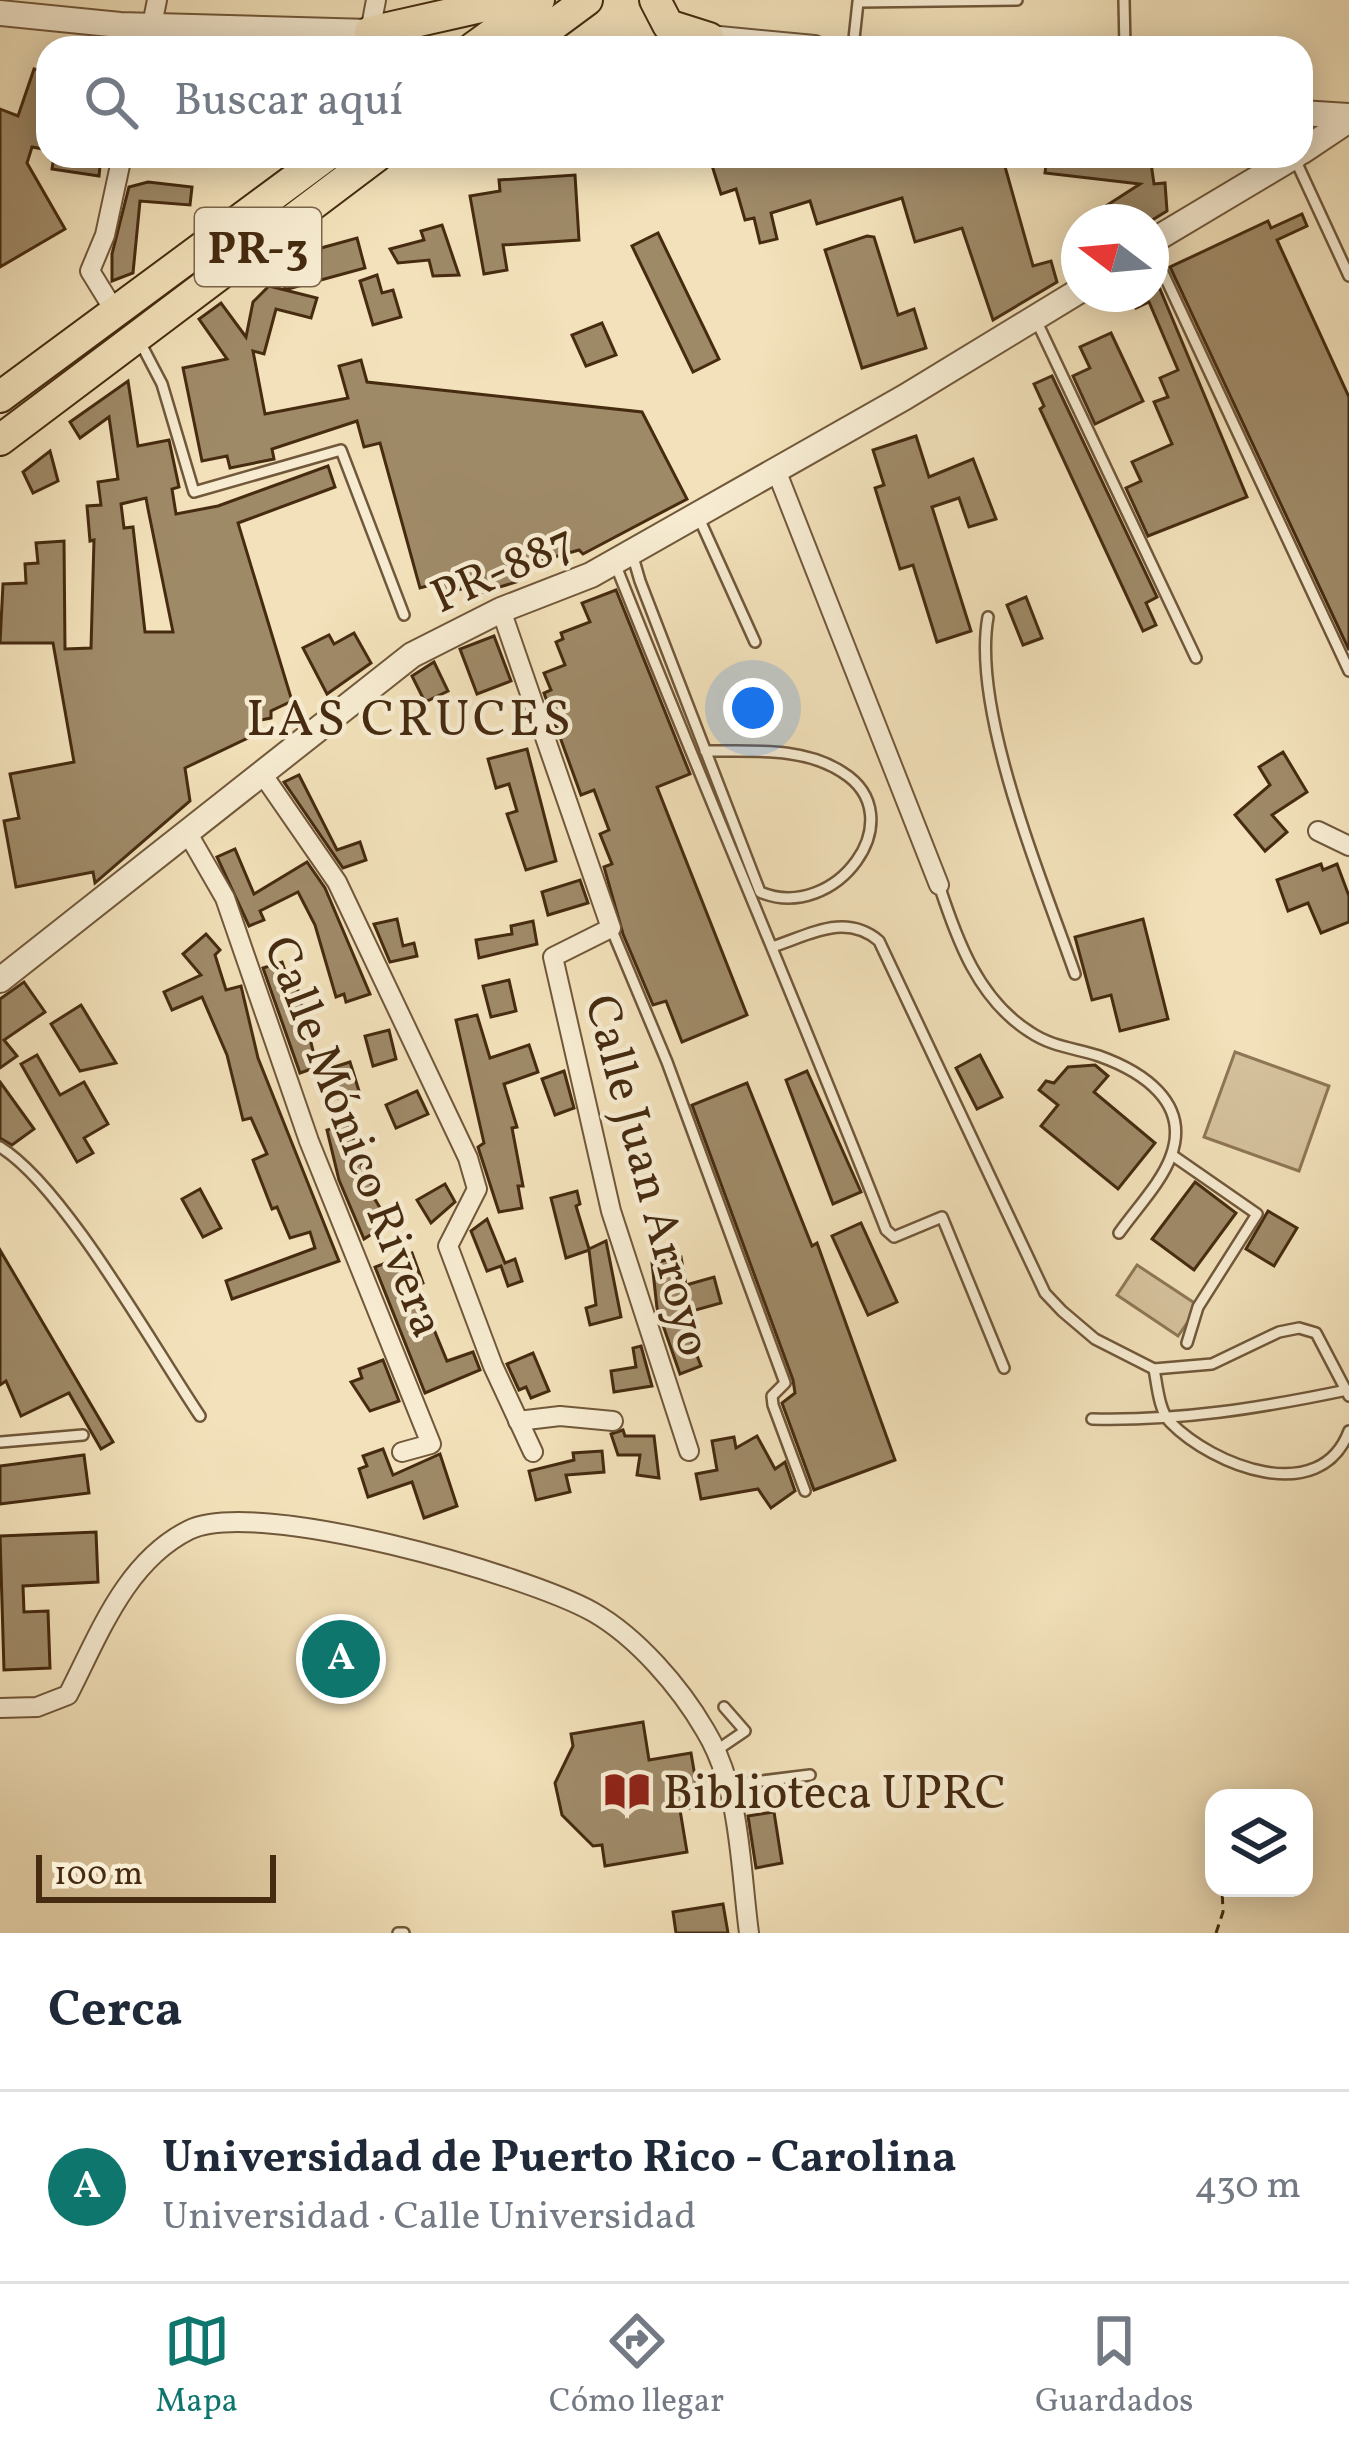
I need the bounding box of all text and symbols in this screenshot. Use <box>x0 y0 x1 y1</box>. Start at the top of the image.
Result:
search box <box>36 36 1313 168</box>
icon: search <box>78 69 144 135</box>
text: Buscar aquí <box>174 71 403 134</box>
north arrow <box>1061 204 1169 312</box>
road number: PR-3 <box>195 208 321 286</box>
street label: PR-887 <box>421 510 586 632</box>
your location <box>723 678 783 738</box>
district label: LAS CRUCES <box>246 686 574 757</box>
street label: Calle Mónico Rivera <box>245 928 459 1348</box>
street label: Calle Juan Arroyo <box>565 988 726 1364</box>
pin: A <box>302 1614 380 1704</box>
place label: Biblioteca UPRC <box>663 1762 1006 1829</box>
library icon: Biblioteca UPRC <box>602 1766 652 1816</box>
map controls <box>1205 1789 1313 1897</box>
button: layers <box>1205 1789 1313 1897</box>
scale bar <box>36 1849 276 1902</box>
text: 100 m <box>54 1853 143 1899</box>
text: Cerca <box>48 1976 183 2047</box>
text: Universidad de Puerto Rico - Carolina <box>162 2128 957 2191</box>
text: A <box>73 2160 101 2214</box>
text: 430 m <box>1194 2160 1301 2214</box>
text: Universidad · Calle Universidad <box>162 2191 696 2245</box>
tab: Mapa <box>156 2308 238 2426</box>
tab: Cómo llegar <box>549 2308 724 2426</box>
tab: Guardados <box>1035 2308 1193 2426</box>

